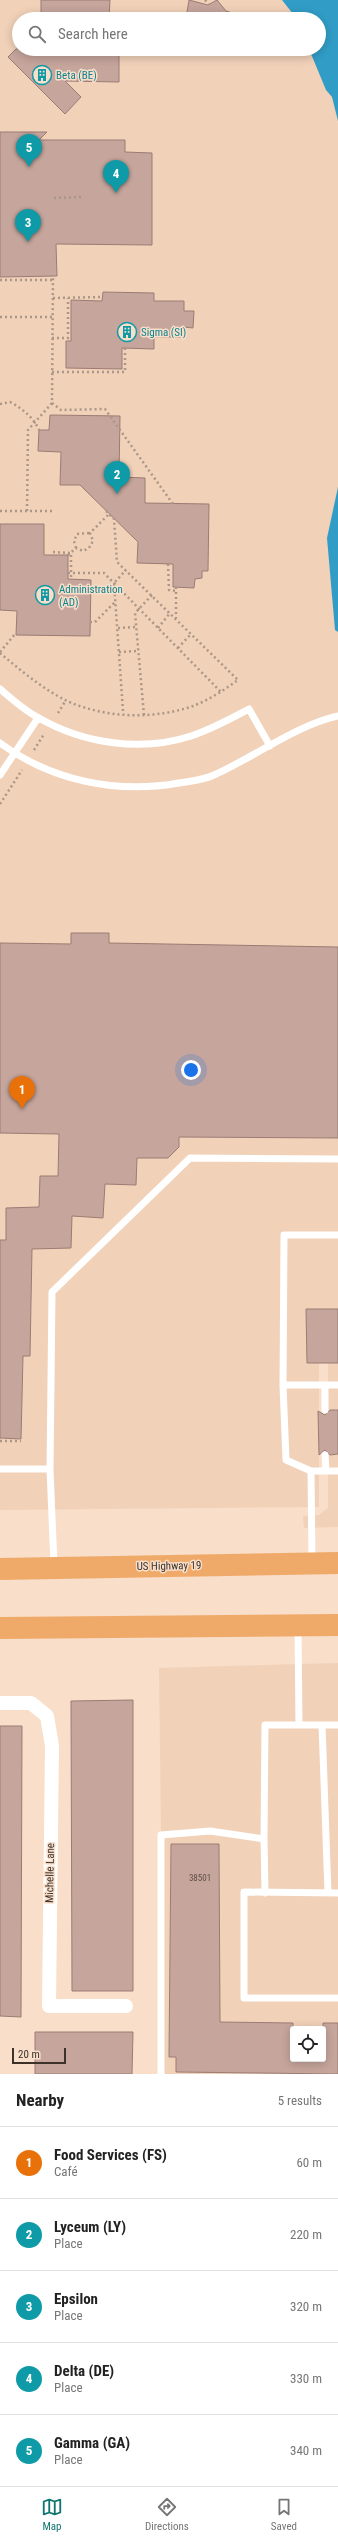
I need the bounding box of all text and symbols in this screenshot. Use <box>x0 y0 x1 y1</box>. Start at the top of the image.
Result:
search box <box>12 12 326 56</box>
icon: search <box>26 23 48 45</box>
text: Search here <box>58 25 128 43</box>
building icon: Beta (BE) <box>31 64 53 86</box>
place label: Beta (BE) <box>56 69 97 82</box>
pin: 5 <box>16 134 42 167</box>
pin: 4 <box>103 160 129 193</box>
pin: 3 <box>15 209 41 242</box>
building icon: Sigma (SI) <box>116 321 138 343</box>
place label: Sigma (SI) <box>141 326 186 339</box>
pin: 2 <box>104 461 130 494</box>
place label: Administration (AD) <box>59 583 123 609</box>
building icon: Administration (AD) <box>34 584 56 606</box>
your location <box>181 1060 201 1080</box>
pin: 1 <box>9 1076 35 1109</box>
street label: US Highway 19 <box>136 1559 202 1573</box>
street label: Michelle Lane <box>43 1843 57 1903</box>
house number: 38501 <box>189 1873 211 1883</box>
map controls <box>290 2026 326 2062</box>
button: locate <box>290 2026 326 2062</box>
scale bar <box>12 2046 66 2065</box>
text: 20 m <box>18 2048 40 2061</box>
text: Nearby <box>16 2090 64 2110</box>
text: 5 results <box>278 2093 322 2108</box>
text: Food Services (FS) <box>54 2146 167 2164</box>
text: 1 <box>26 2155 32 2170</box>
text: 60 m <box>296 2155 322 2170</box>
text: Café <box>54 2164 78 2179</box>
text: Lyceum (LY) <box>54 2218 126 2236</box>
text: 2 <box>26 2227 32 2242</box>
text: 220 m <box>290 2227 322 2242</box>
text: Place <box>54 2236 83 2251</box>
text: Epsilon <box>54 2290 98 2308</box>
text: 3 <box>26 2299 32 2314</box>
text: 320 m <box>290 2299 322 2314</box>
text: Place <box>54 2308 83 2323</box>
text: Delta (DE) <box>54 2362 114 2380</box>
text: 4 <box>26 2371 32 2386</box>
text: 330 m <box>290 2371 322 2386</box>
text: Place <box>54 2380 83 2395</box>
text: Gamma (GA) <box>54 2434 130 2452</box>
text: 5 <box>26 2443 32 2458</box>
text: 340 m <box>290 2443 322 2458</box>
text: Place <box>54 2452 83 2467</box>
tab: Map <box>41 2496 63 2533</box>
tab: Directions <box>145 2496 189 2533</box>
tab: Saved <box>271 2496 297 2533</box>

